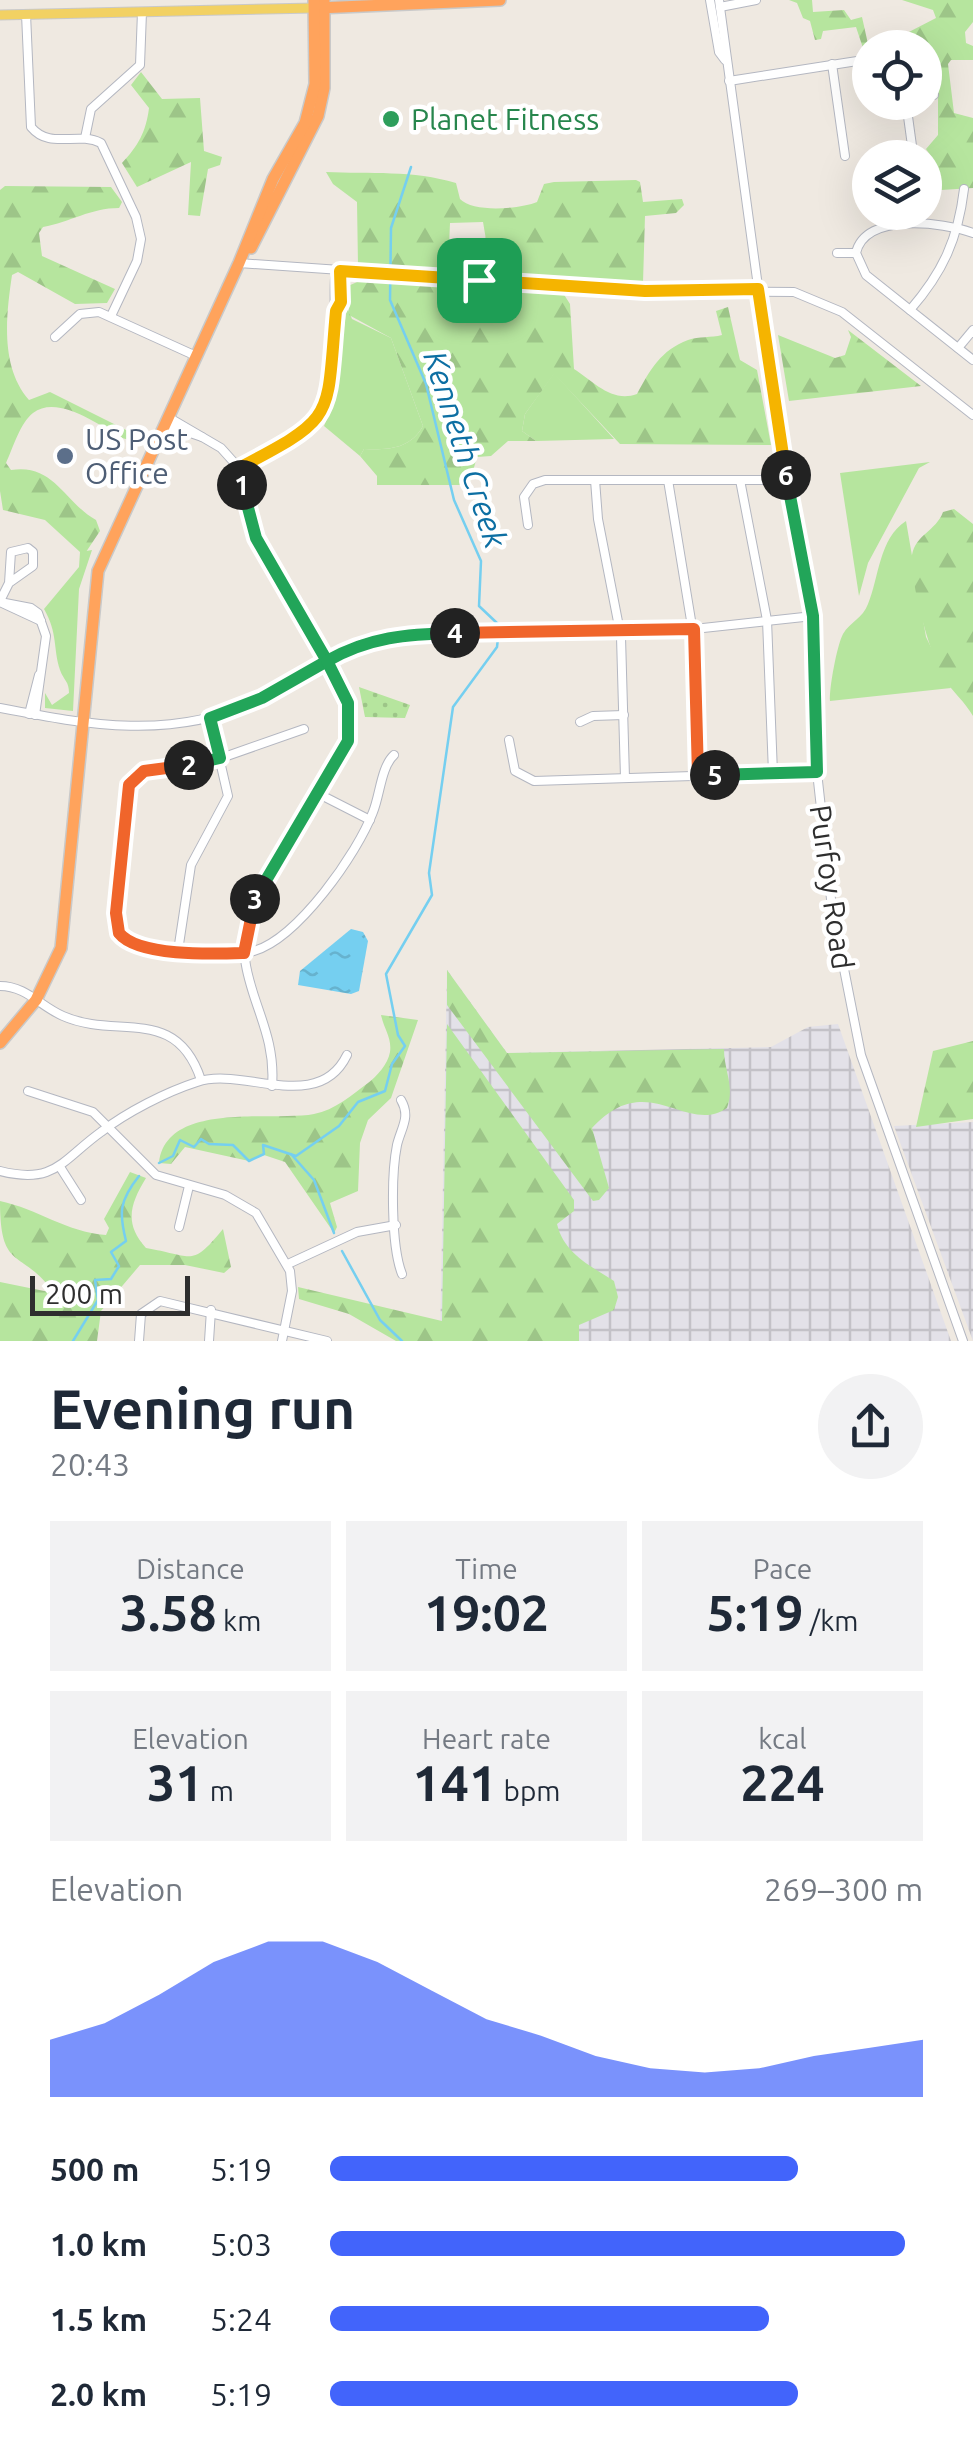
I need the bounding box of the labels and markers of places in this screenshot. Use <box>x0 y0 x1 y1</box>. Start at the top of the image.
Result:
place label: Planet Fitness <box>411 102 599 136</box>
marker: Planet Fitness <box>380 108 402 130</box>
pin <box>437 238 522 323</box>
place label: US Post Office <box>85 422 188 490</box>
marker: US Post Office <box>54 445 76 467</box>
pin: 6 <box>761 450 811 500</box>
pin: 1 <box>217 460 267 510</box>
pin: 4 <box>430 608 480 658</box>
pin: 2 <box>164 740 214 790</box>
pin: 5 <box>690 750 740 800</box>
pin: 3 <box>230 874 280 924</box>

